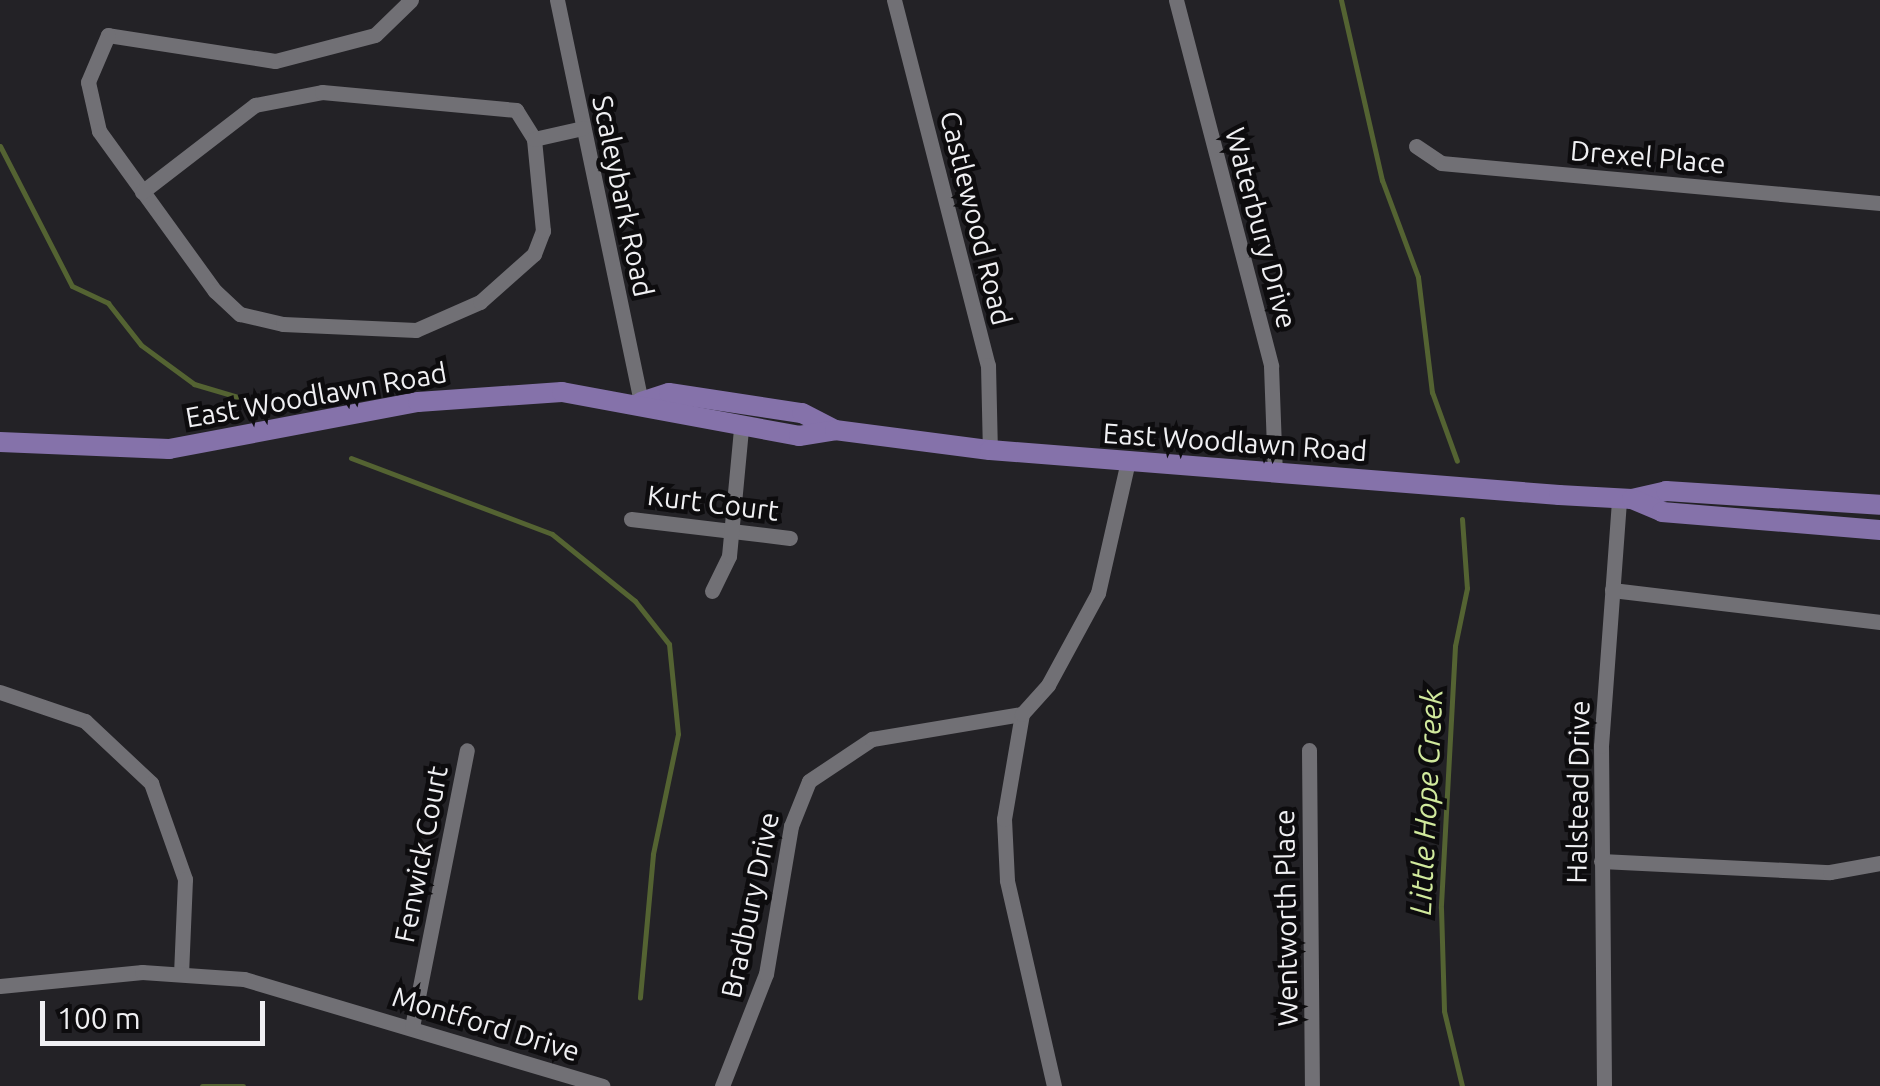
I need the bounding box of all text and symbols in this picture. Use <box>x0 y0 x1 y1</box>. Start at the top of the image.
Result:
street label: Scaleybark Road <box>585 92 661 300</box>
street label: Castlewood Road <box>933 108 1019 328</box>
street label: Waterbury Drive <box>1218 124 1304 332</box>
street label: Drexel Place <box>1569 133 1727 181</box>
street label: East Woodlawn Road <box>183 355 449 435</box>
street label: East Woodlawn Road <box>1102 416 1368 468</box>
street label: Kurt Court <box>645 478 781 528</box>
water label: Little Hope Creek <box>1402 688 1450 916</box>
street label: Halstead Drive <box>1560 700 1596 884</box>
street label: Fenwick Court <box>387 763 455 945</box>
street label: Bradbury Drive <box>714 809 786 1001</box>
street label: Wentworth Place <box>1267 809 1305 1027</box>
street label: Montford Drive <box>388 980 584 1068</box>
scale bar <box>45 981 270 1043</box>
text: 100 m <box>57 1001 141 1035</box>

